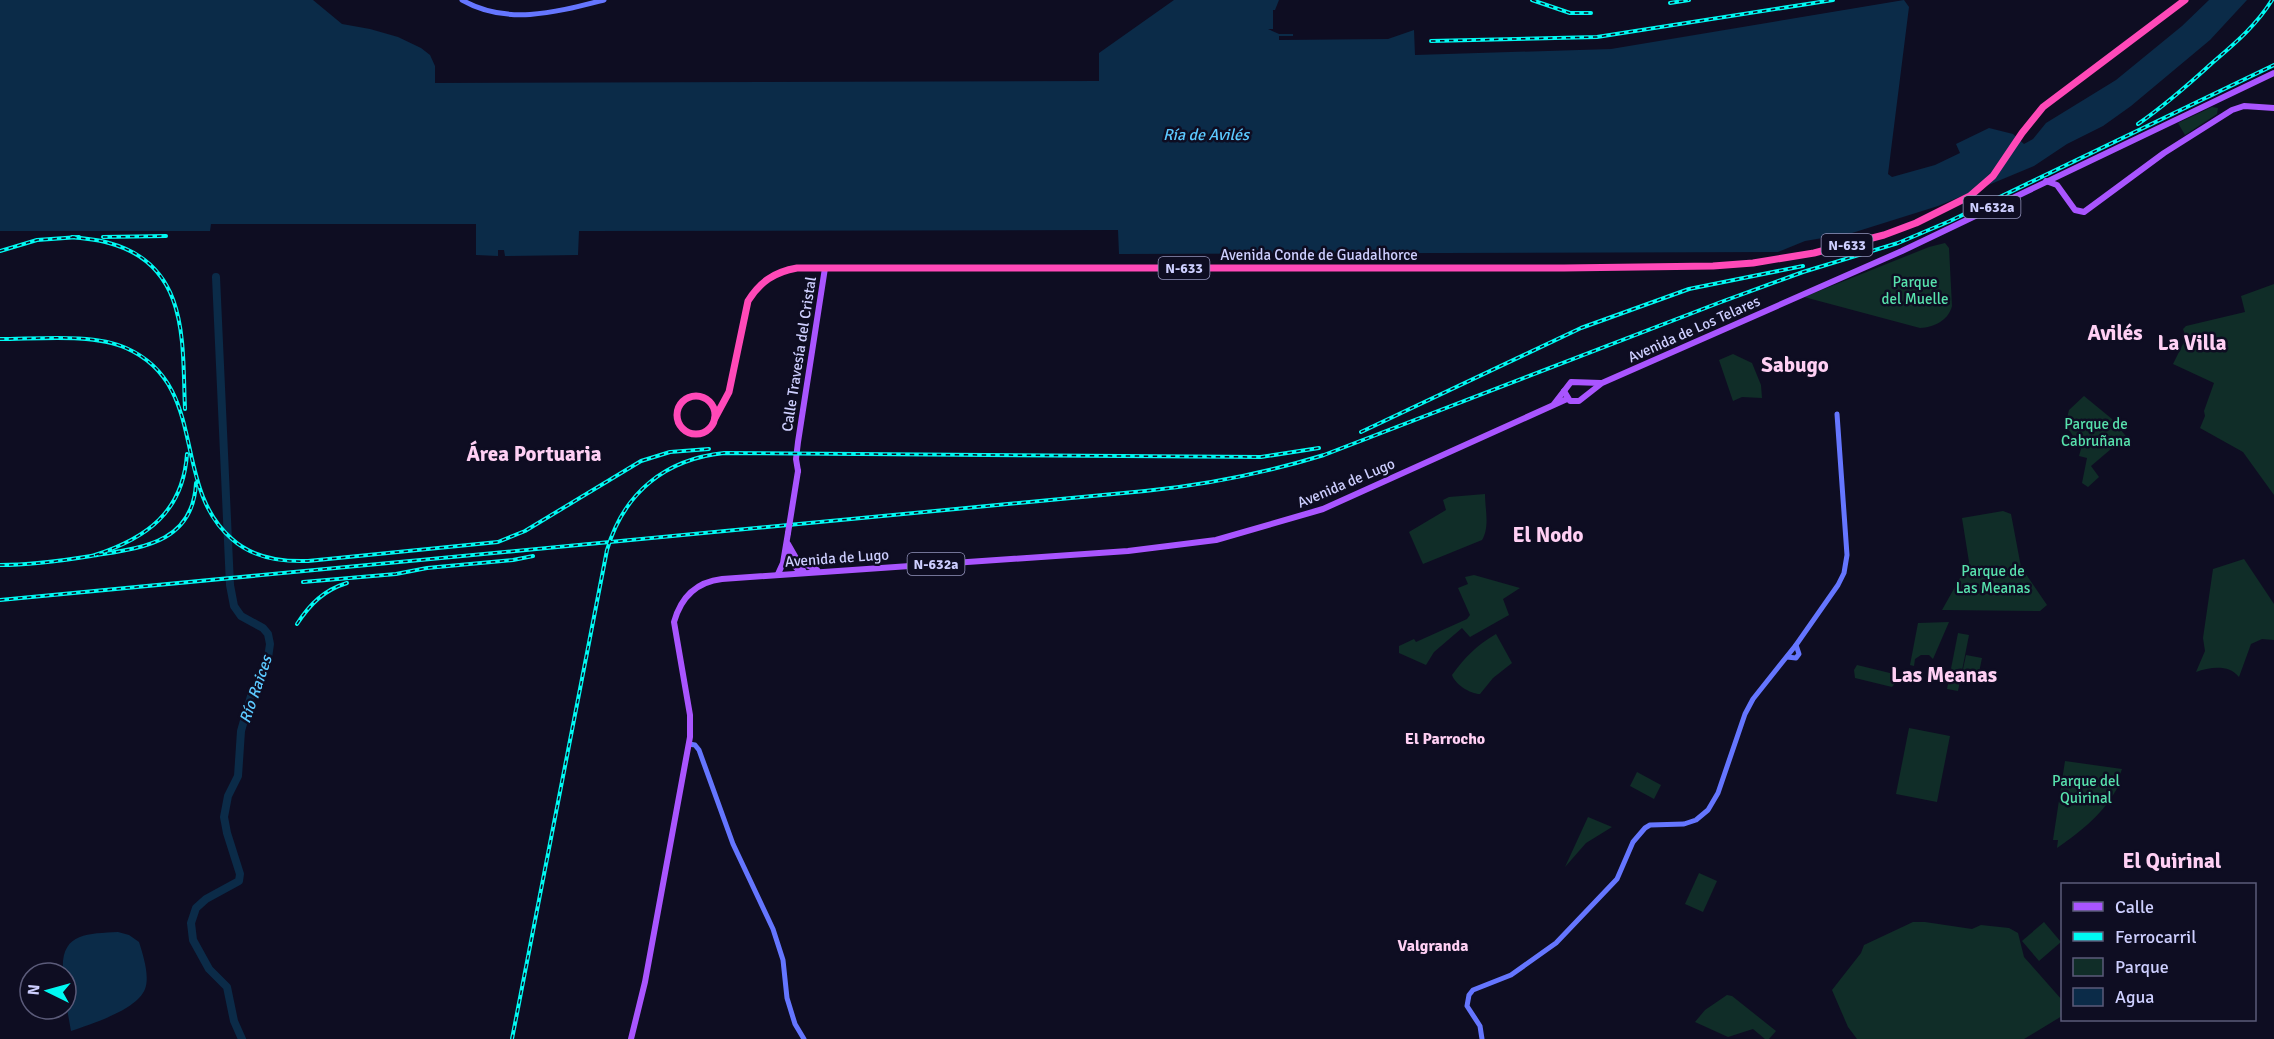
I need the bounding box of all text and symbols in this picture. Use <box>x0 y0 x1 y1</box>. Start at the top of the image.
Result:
water label: Ría de Avilés <box>1163 125 1251 145</box>
road number: N-632a <box>1964 196 2020 218</box>
road number: N-633 <box>1822 234 1872 256</box>
street label: Avenida Conde de Guadalhorce <box>1220 246 1418 264</box>
road number: N-633 <box>1158 257 1210 279</box>
park label: Parque del Muelle <box>1882 273 1948 308</box>
street label: Calle Travesía del Cristal <box>778 275 820 433</box>
street label: Avenida de Los Telares <box>1625 292 1763 366</box>
district label: Avilés <box>2088 320 2143 346</box>
district label: La Villa <box>2157 330 2227 356</box>
district label: Sabugo <box>1761 352 1829 378</box>
park label: Parque de Cabruñana <box>2061 415 2131 450</box>
district label: Área Portuaria <box>466 440 602 467</box>
street label: Avenida de Lugo <box>1294 454 1398 512</box>
district label: El Nodo <box>1512 522 1584 548</box>
street label: Avenida de Lugo <box>784 545 890 571</box>
road number: N-632a <box>908 553 964 575</box>
park label: Parque de Las Meanas <box>1956 562 2031 597</box>
water label: Río Raices <box>235 651 277 726</box>
district label: Las Meanas <box>1891 662 1997 688</box>
district label: El Parrocho <box>1405 729 1485 749</box>
park label: Parque del Quirinal <box>2052 772 2120 807</box>
district label: El Quirinal <box>2123 848 2222 874</box>
legend <box>2061 883 2256 1021</box>
text: Calle <box>2115 896 2154 918</box>
text: Ferrocarril <box>2115 926 2196 948</box>
district label: Valgranda <box>1398 936 1468 956</box>
text: Parque <box>2115 956 2169 978</box>
north arrow <box>18 961 78 1021</box>
text: N <box>24 983 45 996</box>
text: Agua <box>2115 986 2154 1008</box>

